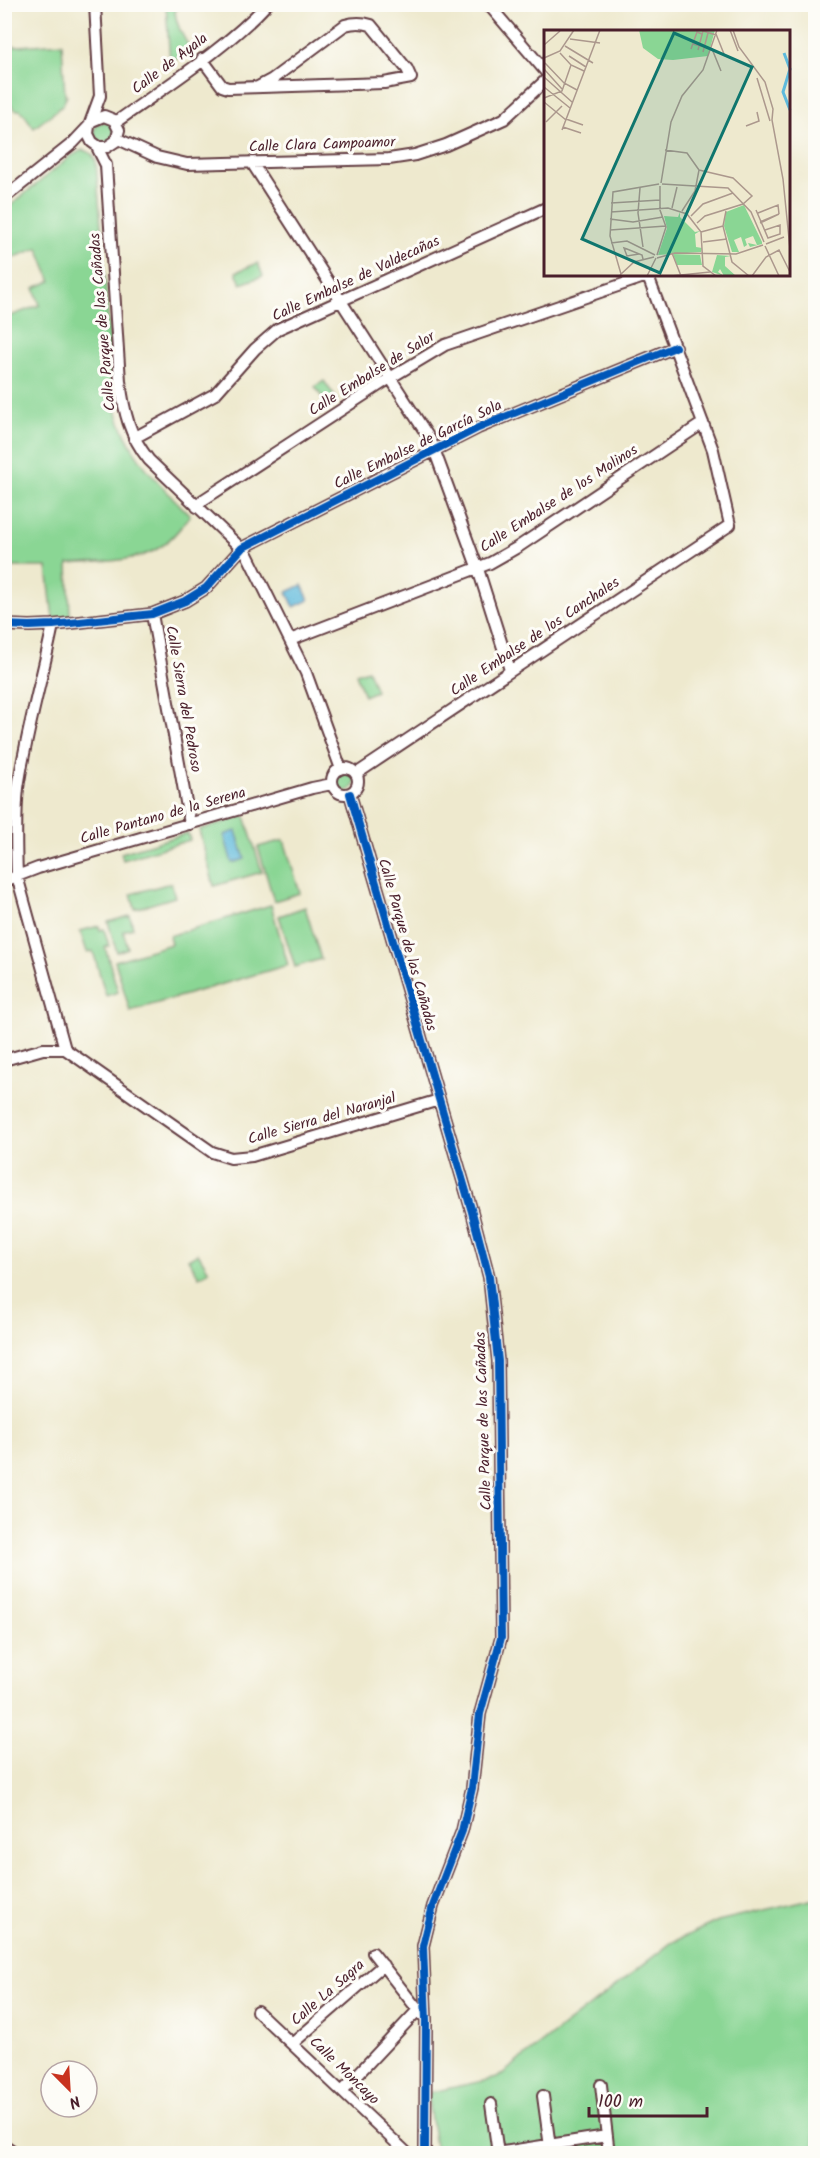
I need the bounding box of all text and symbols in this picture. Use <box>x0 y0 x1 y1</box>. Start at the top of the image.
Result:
street label: Calle de Ayala <box>127 27 213 101</box>
inset map <box>544 30 790 276</box>
street label: Calle Clara Campoamor <box>248 130 397 160</box>
street label: Calle Embalse de Valdecañas <box>268 229 444 329</box>
street label: Calle Parque de las Cañadas <box>83 231 123 412</box>
street label: Calle Embalse de Salor <box>304 325 441 423</box>
street label: Calle Embalse de García Sola <box>330 394 506 496</box>
street label: Calle Embalse de los Molinos <box>475 438 644 559</box>
street label: Calle Embalse de los Canchales <box>445 571 625 703</box>
street label: Calle Sierra del Pedroso <box>158 624 208 774</box>
street label: Calle Pantano de la Serena <box>77 781 249 851</box>
street label: Calle Parque de las Cañadas <box>371 856 443 1035</box>
street label: Calle Sierra del Naranjal <box>245 1086 399 1152</box>
street label: Calle Parque de las Cañadas <box>469 1331 499 1511</box>
street label: Calle La Sagra <box>286 1954 370 2032</box>
street label: Calle Moncayo <box>303 2031 385 2111</box>
north arrow <box>39 2059 99 2119</box>
scale bar <box>589 2080 708 2118</box>
text: N <box>65 2088 84 2115</box>
text: 100 m <box>598 2088 643 2117</box>

